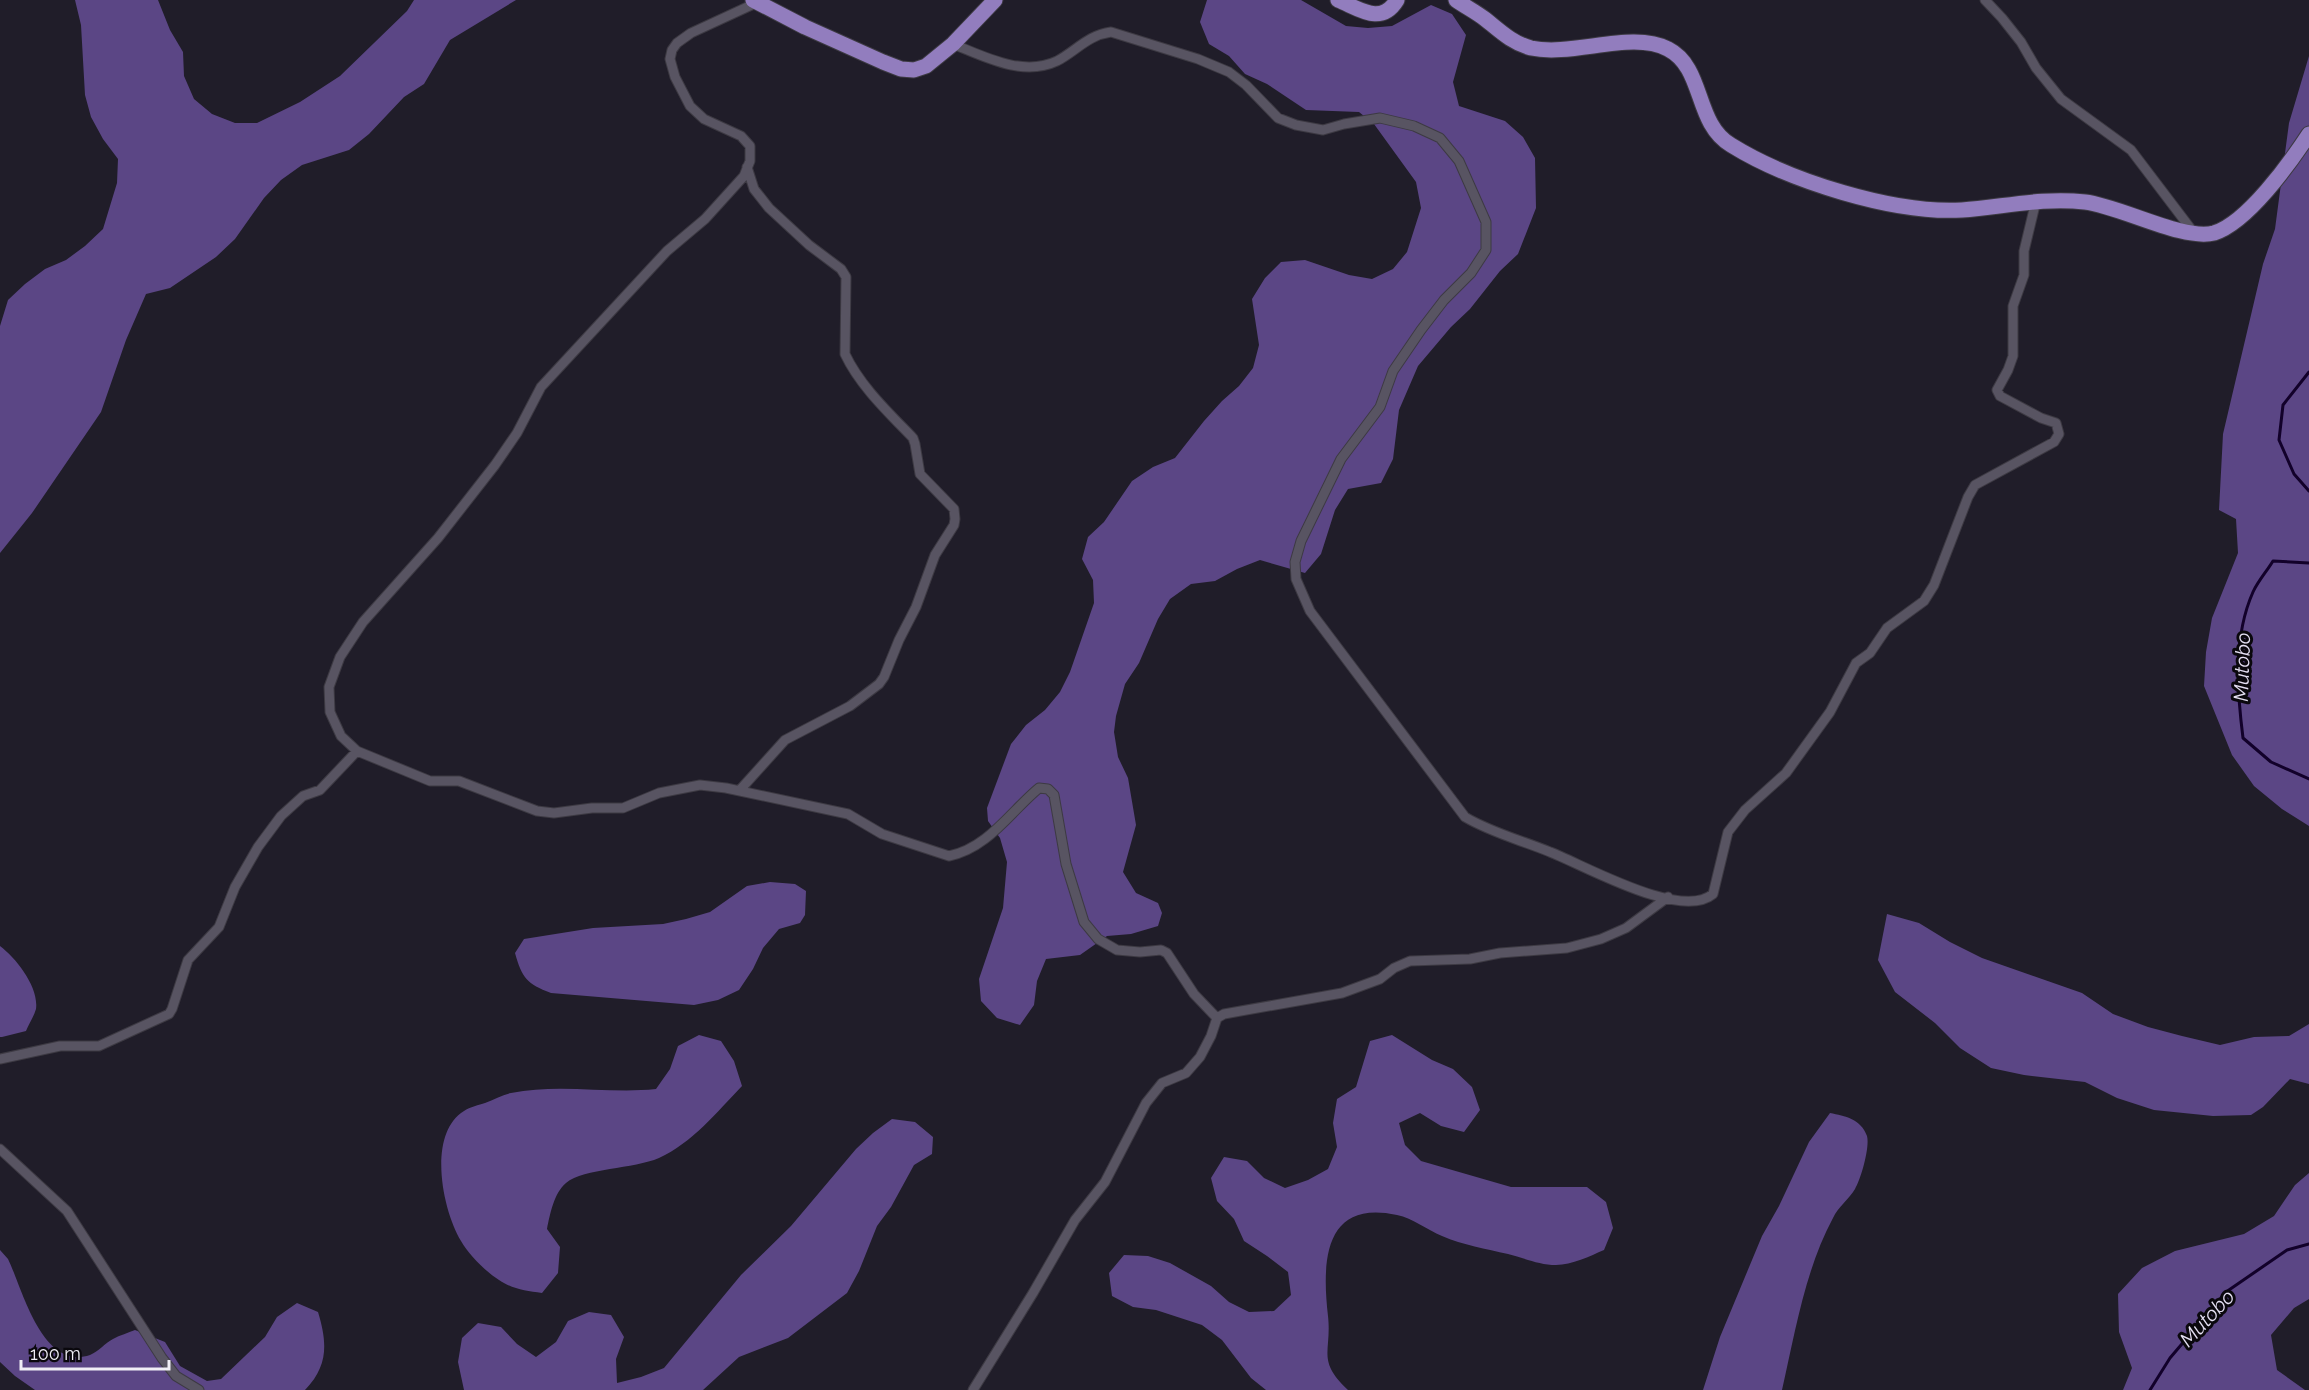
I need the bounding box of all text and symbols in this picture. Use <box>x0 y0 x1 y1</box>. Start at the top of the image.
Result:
water label: Mutobo <box>2229 632 2255 702</box>
water label: Mutobo <box>2175 1285 2239 1351</box>
scale bar <box>21 1333 170 1371</box>
text: 100 m <box>30 1343 81 1364</box>

